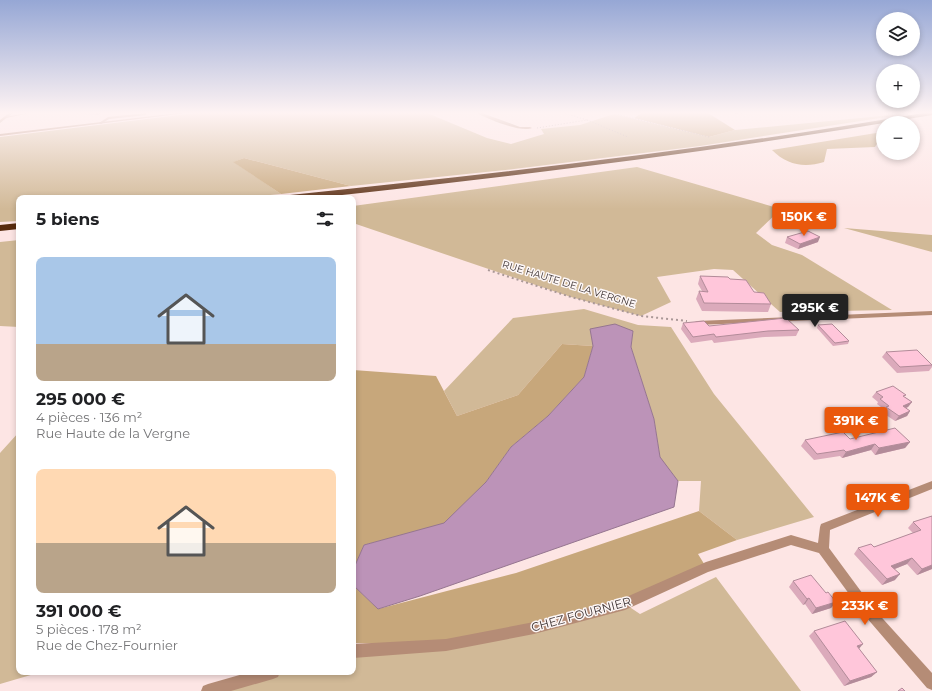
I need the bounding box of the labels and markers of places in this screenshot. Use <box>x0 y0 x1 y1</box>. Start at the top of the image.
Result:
pin: 150K € <box>771 203 837 237</box>
pin: 295K € <box>782 294 848 328</box>
pin: 391K € <box>823 407 889 441</box>
pin: 147K € <box>845 484 911 518</box>
pin: 233K € <box>832 592 898 626</box>

